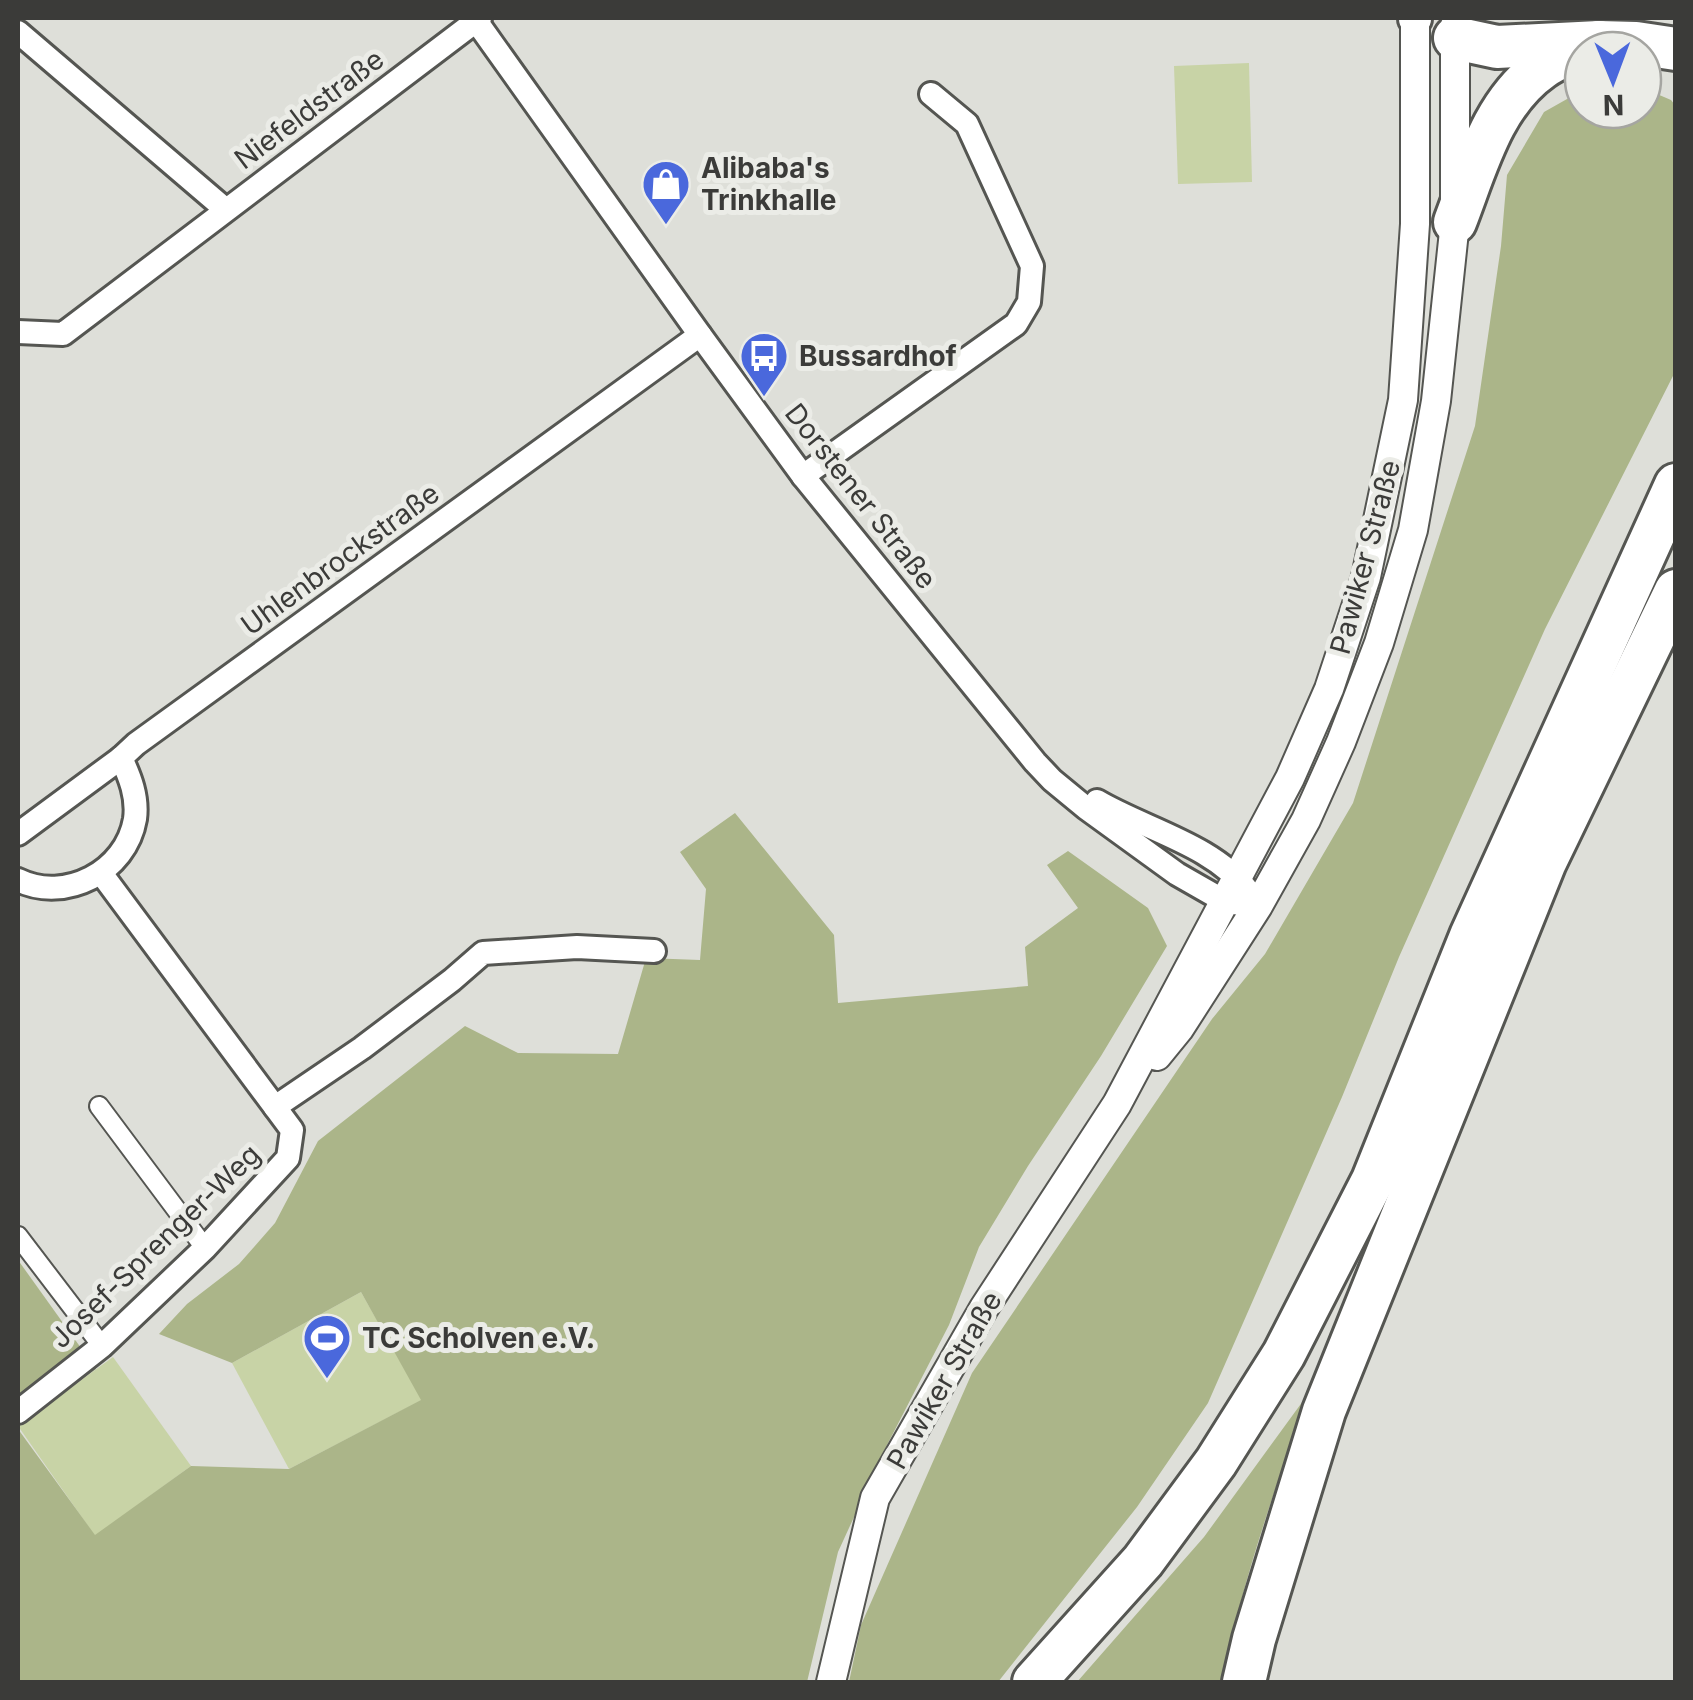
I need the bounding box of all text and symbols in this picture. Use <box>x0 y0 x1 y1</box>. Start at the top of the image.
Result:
north arrow <box>1563 30 1663 130</box>
street label: Niefeldstraße <box>228 42 390 176</box>
text: N <box>1602 88 1624 122</box>
place label: Alibaba's Trinkhalle <box>701 151 837 217</box>
shop icon: Alibaba's Trinkhalle <box>640 158 692 226</box>
bus stop icon: Bussardhof <box>738 330 790 398</box>
place label: Bussardhof <box>799 339 957 373</box>
street label: Dorstener Straße <box>778 397 944 595</box>
street label: Pawiker Straße <box>1323 456 1407 658</box>
street label: Uhlenbrockstraße <box>234 476 446 642</box>
street label: Josef-Sprenger-Weg <box>43 1137 267 1355</box>
street label: Pawiker Straße <box>879 1285 1009 1475</box>
sports icon: TC Scholven e.V. <box>301 1312 353 1380</box>
place label: TC Scholven e.V. <box>362 1321 595 1355</box>

